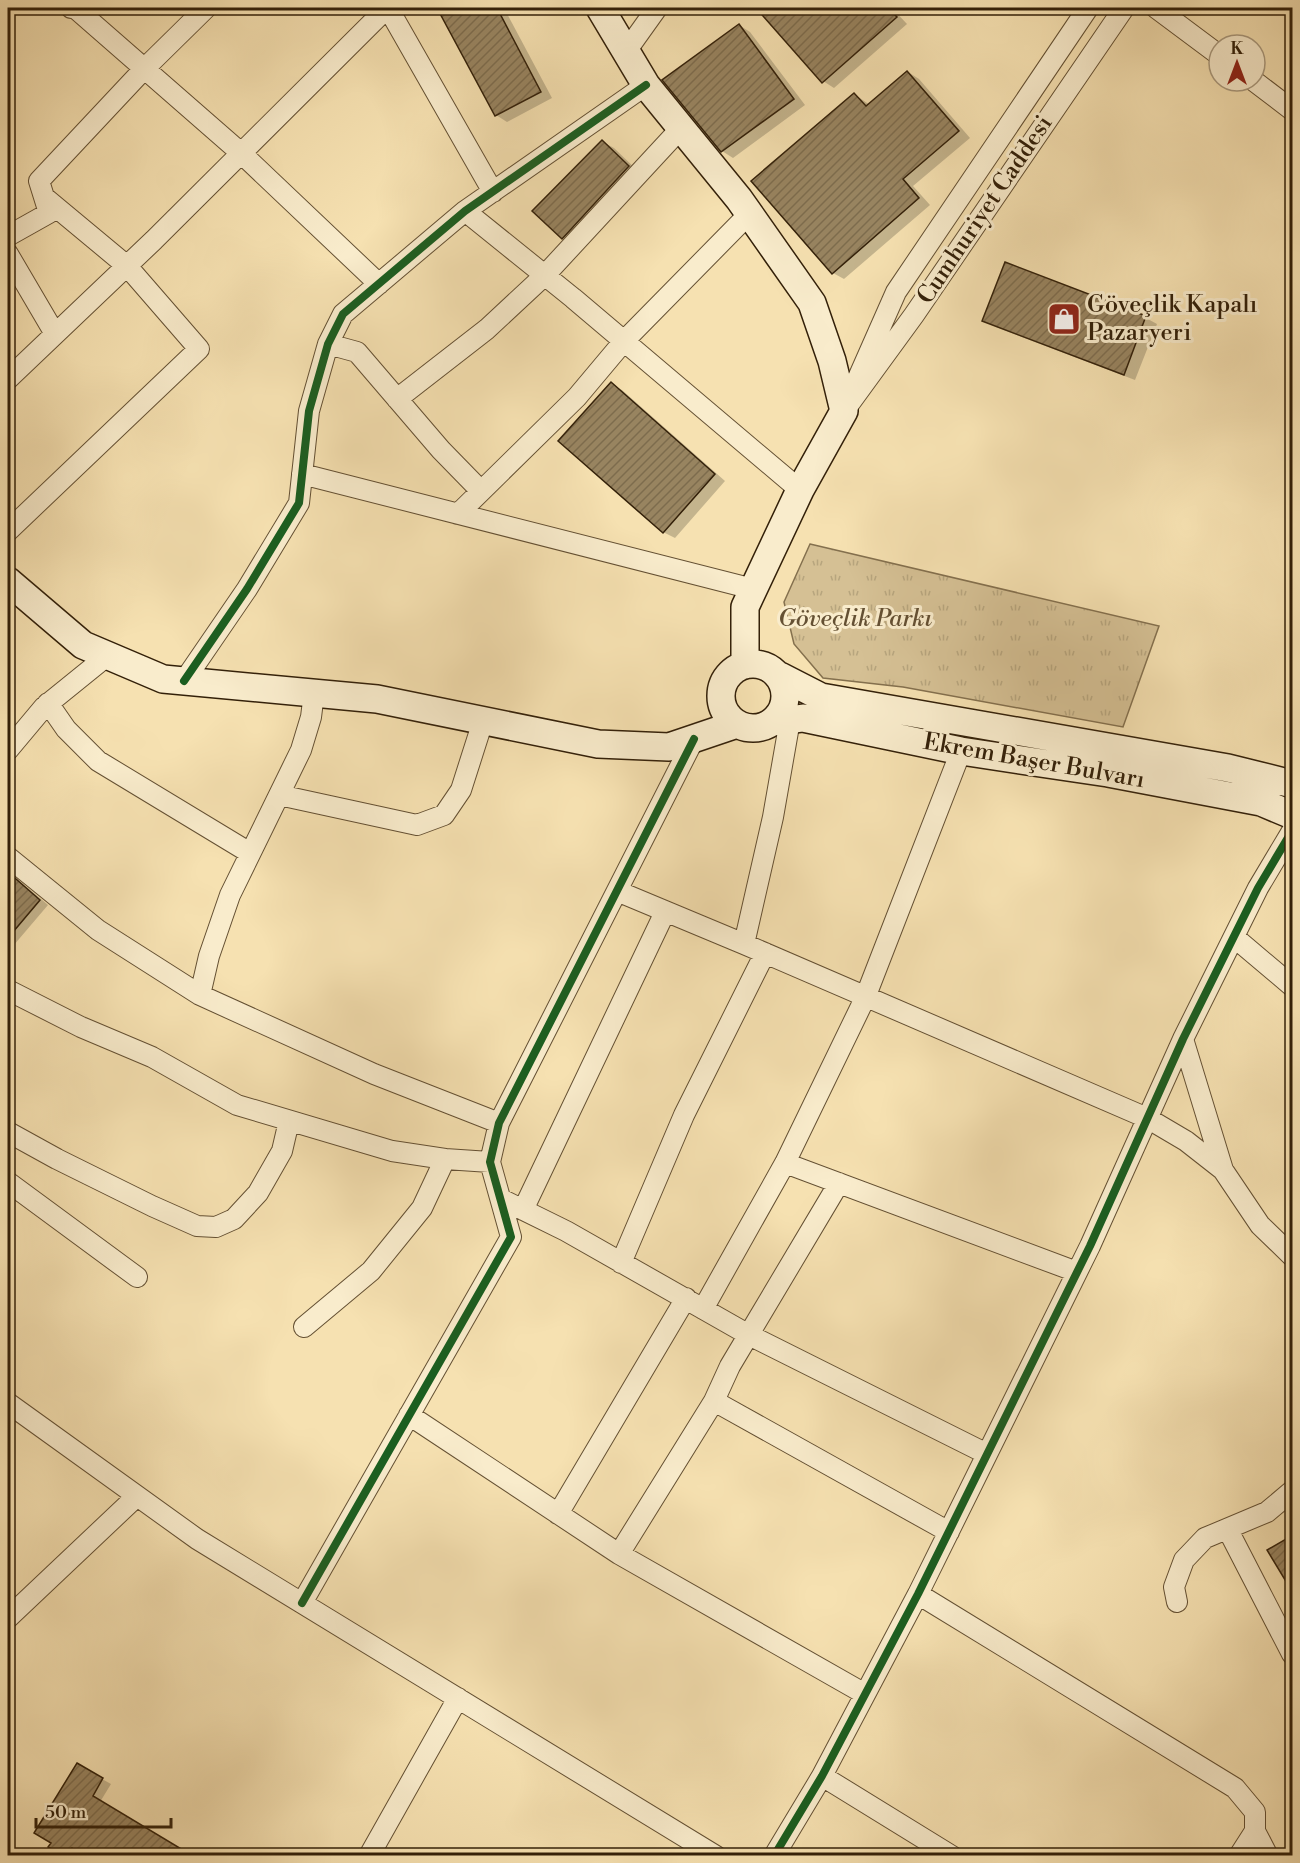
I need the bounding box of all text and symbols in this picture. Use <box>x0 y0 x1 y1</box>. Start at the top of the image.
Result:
north arrow <box>1207 33 1267 93</box>
text: K <box>1231 39 1245 59</box>
street label: Cumhuriyet Caddesi <box>911 110 1059 310</box>
place label: Göveçlik Kapalı Pazaryeri <box>1087 290 1258 348</box>
shop icon: Göveçlik Kapalı Pazaryeri <box>1046 301 1082 337</box>
park label: Göveçlik Parkı <box>778 604 933 634</box>
street label: Ekrem Başer Bulvarı <box>921 727 1147 795</box>
scale bar <box>36 1791 171 1829</box>
text: 50 m <box>45 1801 87 1824</box>

